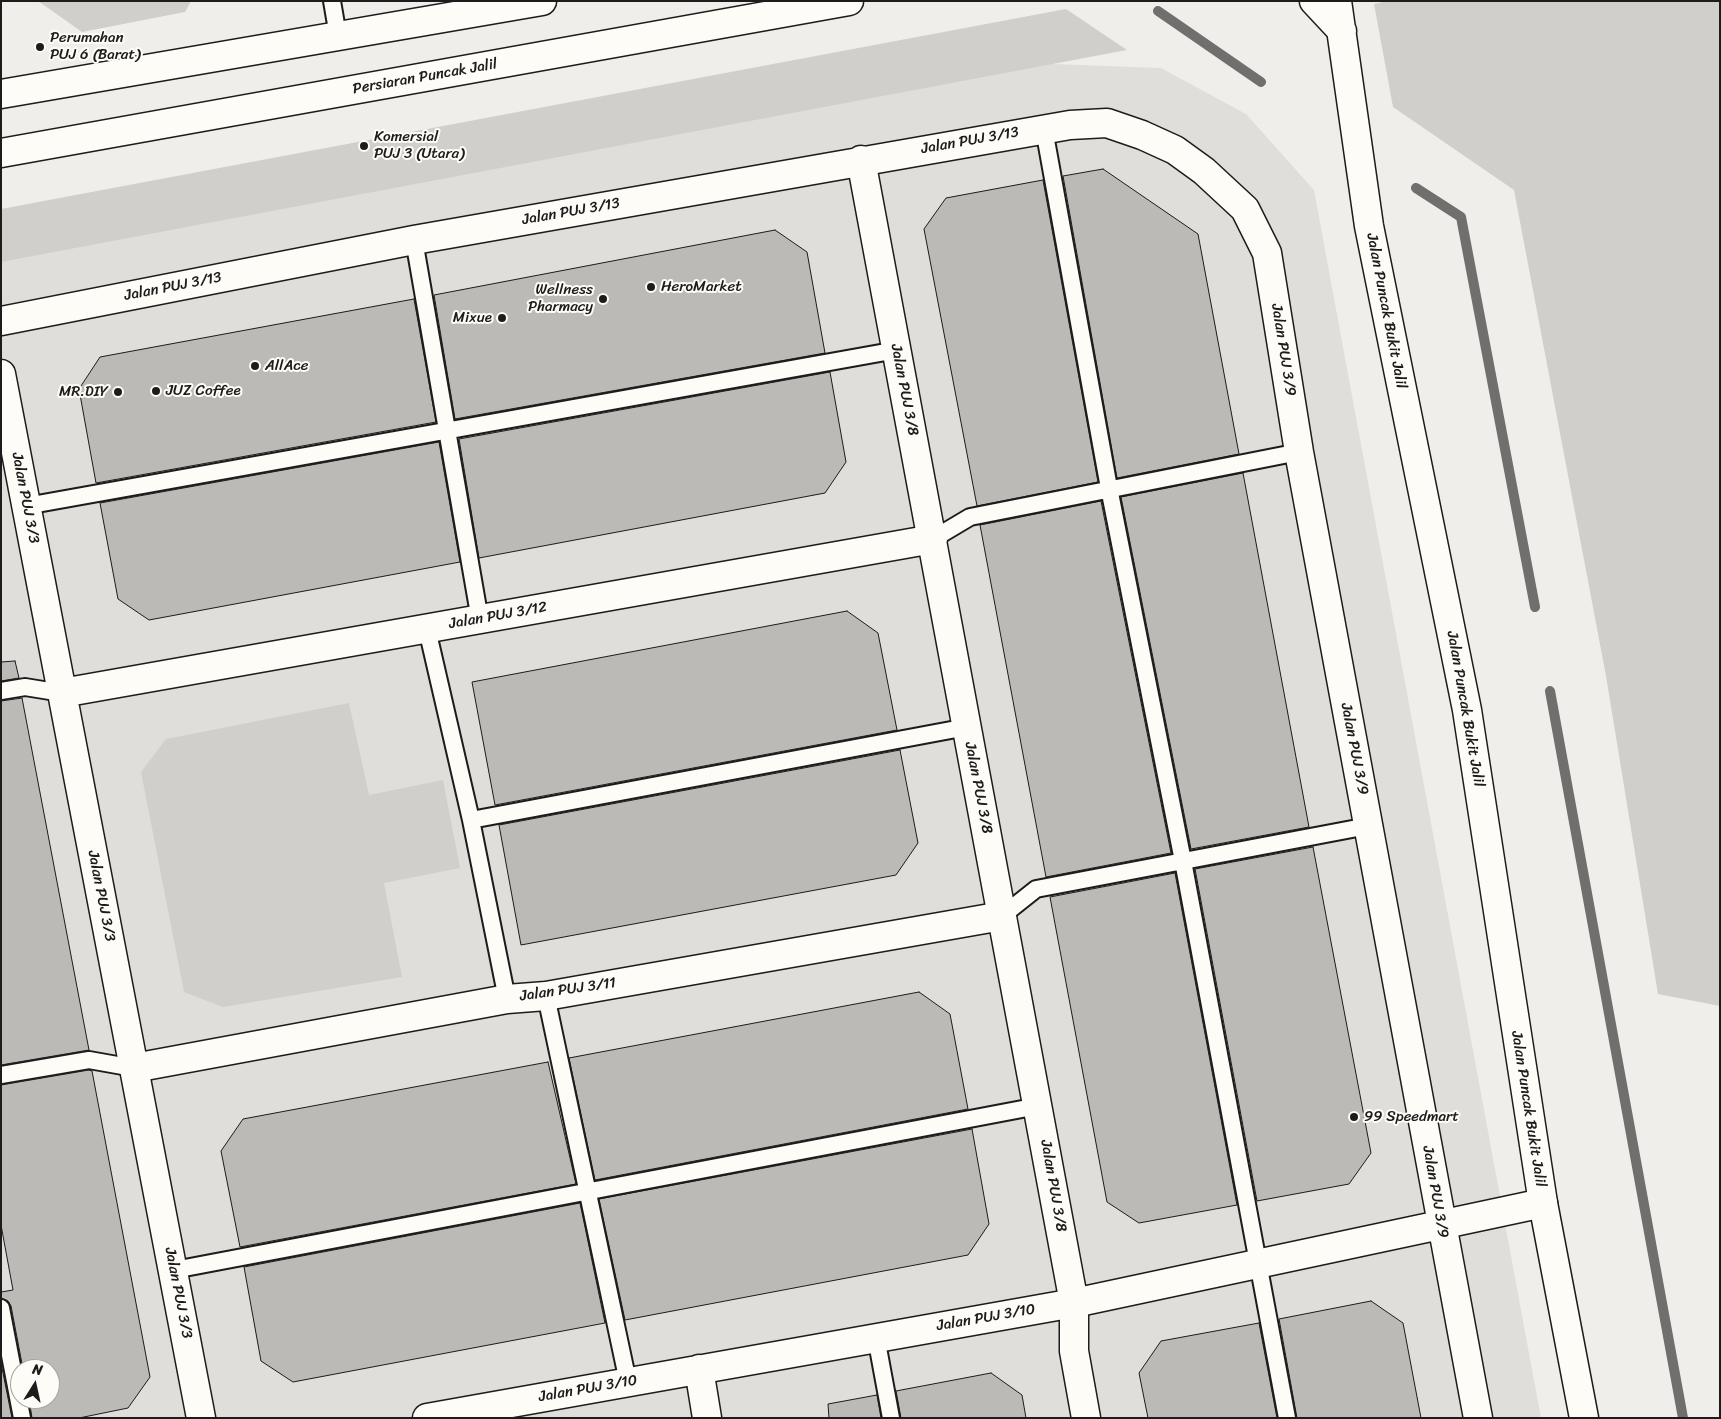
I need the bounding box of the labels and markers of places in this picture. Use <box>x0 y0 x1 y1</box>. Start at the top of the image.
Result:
place label: Perumahan PUJ 6 (Barat) <box>50 29 140 64</box>
marker: Perumahan PUJ 6 (Barat) <box>34 41 46 53</box>
place label: Komersial PUJ 3 (Utara) <box>374 128 464 163</box>
marker: Komersial PUJ 3 (Utara) <box>358 140 370 152</box>
place label: HeroMarket <box>661 278 742 296</box>
place label: Wellness Pharmacy <box>528 281 593 316</box>
marker: HeroMarket <box>645 281 657 293</box>
marker: Wellness Pharmacy <box>597 293 609 305</box>
place label: Mixue <box>453 309 492 327</box>
marker: Mixue <box>496 312 508 324</box>
place label: AllAce <box>265 357 308 375</box>
marker: AllAce <box>249 360 261 372</box>
place label: JUZ Coffee <box>166 382 241 400</box>
place label: MR.DIY <box>59 383 108 401</box>
marker: JUZ Coffee <box>150 385 162 397</box>
marker: MR.DIY <box>112 386 124 398</box>
place label: 99 Speedmart <box>1364 1108 1459 1126</box>
marker: 99 Speedmart <box>1348 1111 1360 1123</box>

